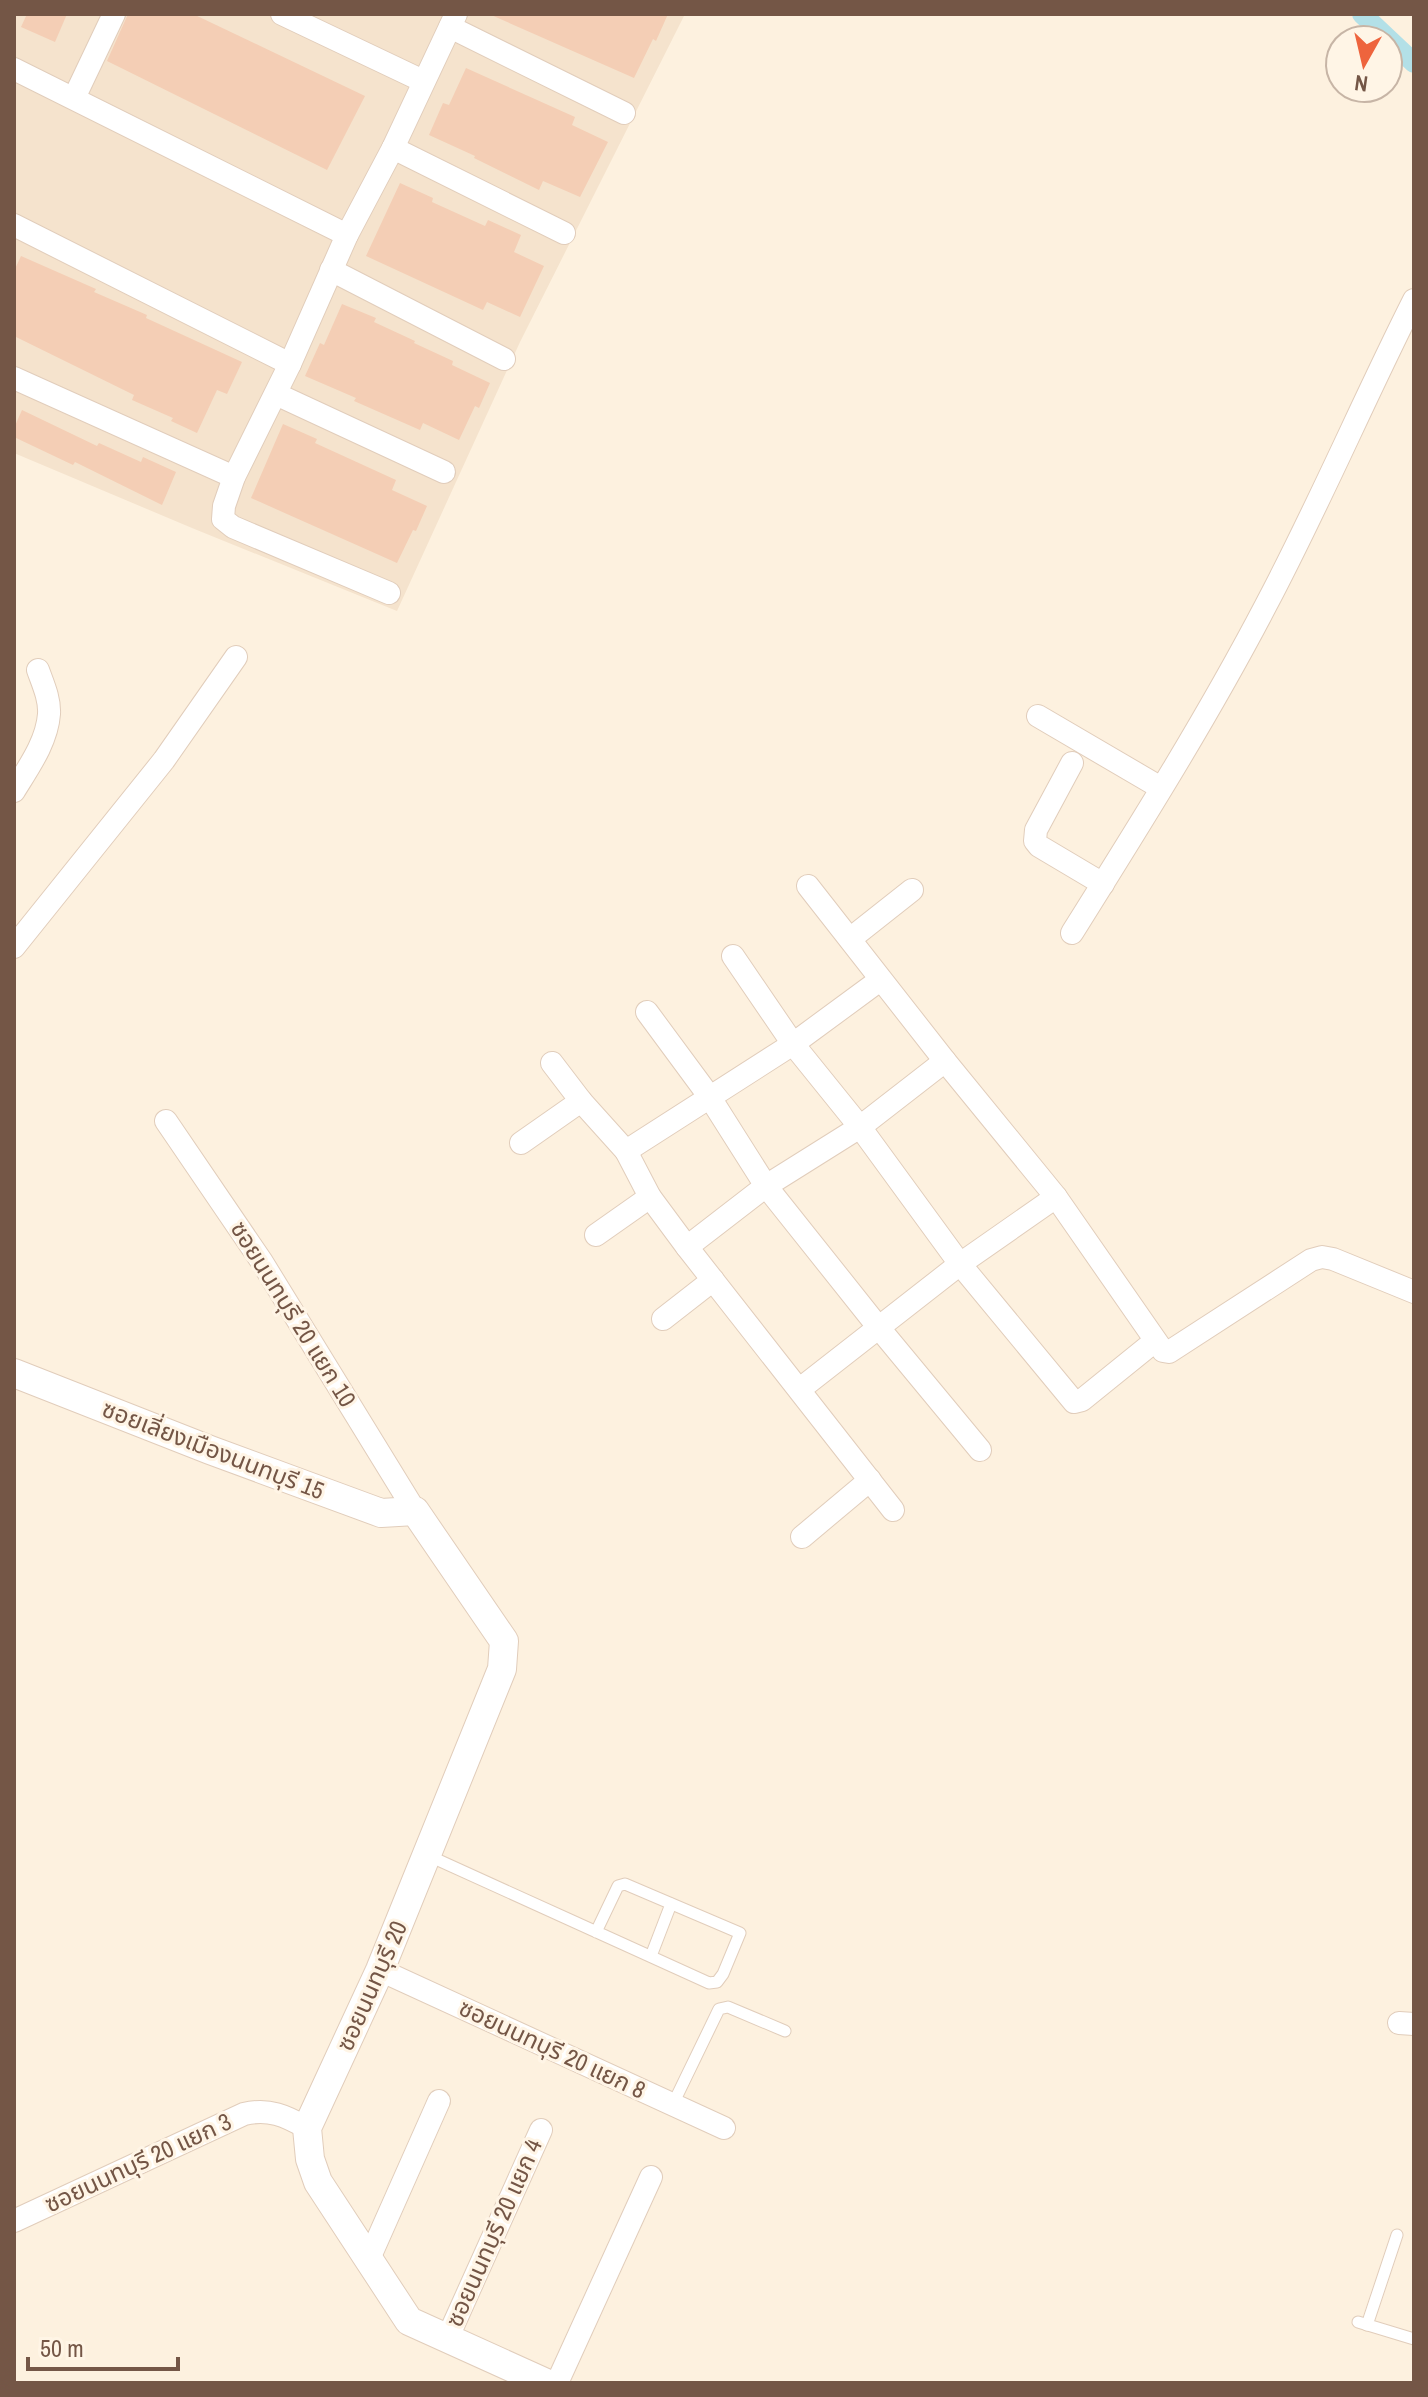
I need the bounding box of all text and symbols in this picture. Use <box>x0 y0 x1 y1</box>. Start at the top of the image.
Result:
north arrow <box>1324 24 1404 104</box>
text: N <box>1353 68 1370 100</box>
street label: ซอยนนทบุรี 20 แยก 10 <box>224 1215 364 1412</box>
street label: ซอยเลี่ยงเมืองนนทบุรี 15 <box>98 1392 329 1506</box>
street label: ซอยนนทบุรี 20 <box>328 1916 414 2056</box>
street label: ซอยนนทบุรี 20 แยก 8 <box>454 1991 651 2105</box>
street label: ซอยนนทบุรี 20 แยก 3 <box>39 2105 236 2219</box>
street label: ซอยนนทบุรี 20 แยก 4 <box>437 2134 549 2332</box>
scale bar <box>28 2321 178 2371</box>
text: 50 m <box>40 2332 84 2364</box>

